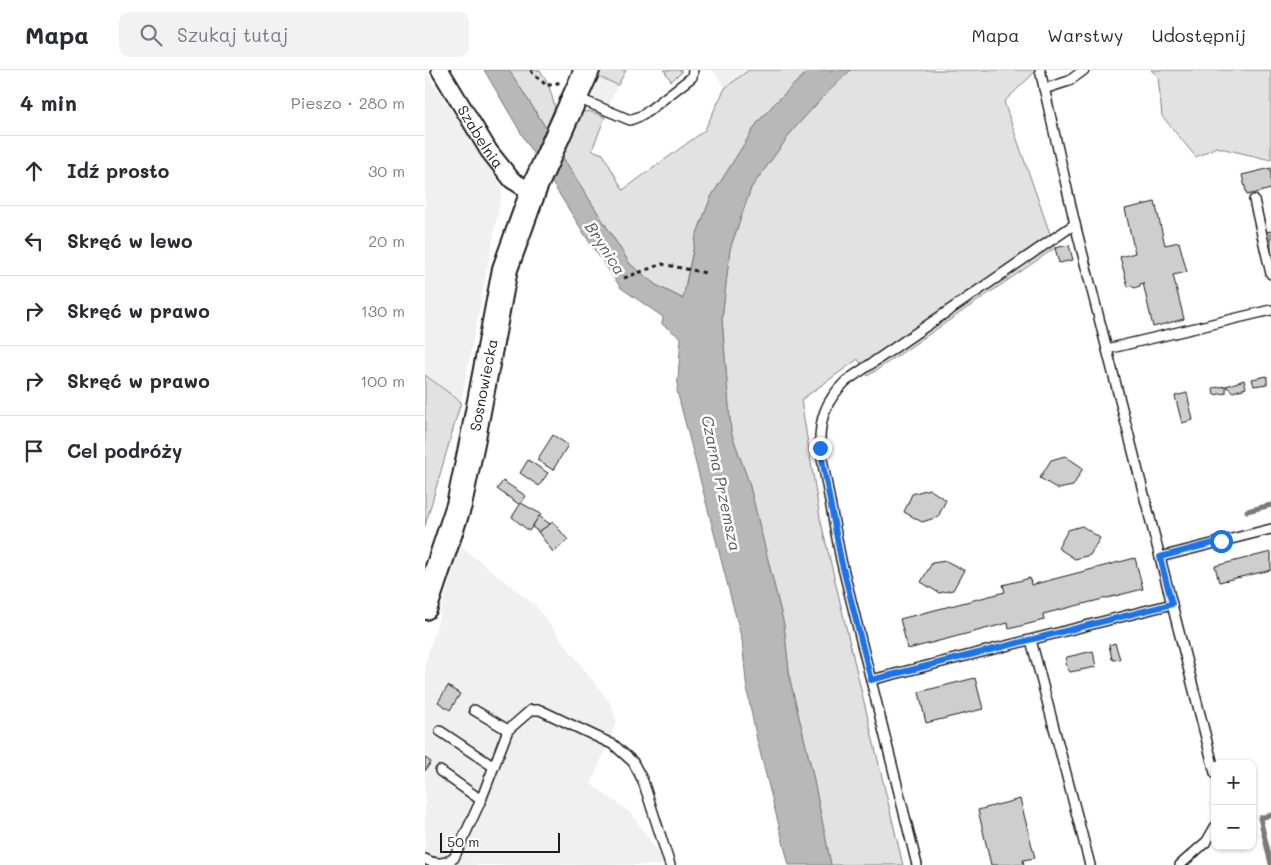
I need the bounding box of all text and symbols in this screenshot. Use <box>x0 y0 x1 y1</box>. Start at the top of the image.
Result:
search box <box>119 12 469 57</box>
text: Mapa <box>25 19 89 50</box>
icon: search <box>137 21 165 49</box>
text: Szukaj tutaj <box>177 22 288 47</box>
text: Mapa <box>971 23 1019 47</box>
text: Warstwy <box>1047 23 1123 47</box>
text: Udostępnij <box>1151 23 1246 47</box>
text: 4 min <box>20 89 77 116</box>
text: Pieszo · 280 m <box>291 92 405 113</box>
street label: Szabelnia <box>453 101 509 172</box>
icon: ahead <box>20 157 48 185</box>
text: Idź prosto <box>67 158 169 183</box>
text: 30 m <box>368 160 405 181</box>
water label: Brynica <box>581 217 631 279</box>
icon: left <box>20 227 48 255</box>
text: Skręć w lewo <box>67 228 193 253</box>
text: 20 m <box>368 230 405 251</box>
icon: right <box>20 297 48 325</box>
text: Skręć w prawo <box>67 298 210 323</box>
text: 130 m <box>361 300 405 321</box>
street label: Sosnowiecka <box>465 337 502 433</box>
icon: right <box>20 367 48 395</box>
text: Skręć w prawo <box>67 368 210 393</box>
text: 100 m <box>360 370 405 391</box>
water label: Czarna Przemsza <box>697 413 747 553</box>
icon: arrive <box>20 437 48 465</box>
route end <box>809 437 832 460</box>
text: Cel podróży <box>67 438 182 463</box>
route start <box>1210 530 1233 553</box>
map controls <box>1211 760 1256 850</box>
button: + <box>1211 760 1256 805</box>
button: − <box>1211 805 1256 850</box>
scale bar <box>440 830 560 853</box>
text: 50 m <box>447 832 479 851</box>

